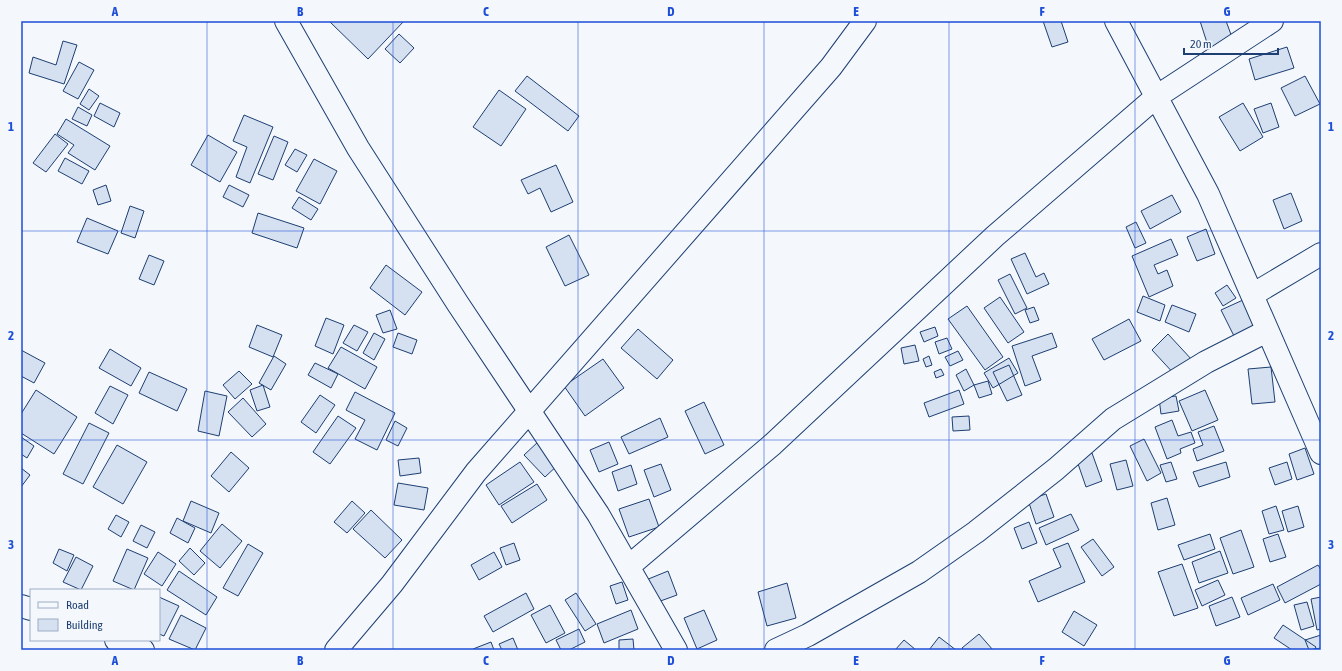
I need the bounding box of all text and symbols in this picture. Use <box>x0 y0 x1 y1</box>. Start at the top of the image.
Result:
text: A <box>111 4 119 19</box>
text: B <box>297 4 304 19</box>
text: C <box>483 4 489 19</box>
text: D <box>667 4 675 19</box>
text: E <box>853 4 859 19</box>
text: F <box>1039 4 1045 19</box>
text: G <box>1224 4 1231 19</box>
scale bar <box>1184 30 1278 56</box>
text: 20 m <box>1190 37 1212 51</box>
text: 1 <box>8 119 14 134</box>
text: 1 <box>1328 119 1334 134</box>
text: 2 <box>8 328 14 343</box>
text: 2 <box>1328 328 1334 343</box>
text: 3 <box>8 537 14 552</box>
text: 3 <box>1328 537 1334 552</box>
legend <box>30 589 160 641</box>
text: Road <box>66 598 89 612</box>
text: Building <box>66 618 104 632</box>
text: A <box>111 653 119 668</box>
text: B <box>297 653 304 668</box>
text: C <box>483 653 489 668</box>
text: D <box>667 653 675 668</box>
text: E <box>853 653 859 668</box>
text: F <box>1039 653 1045 668</box>
text: G <box>1224 653 1231 668</box>

